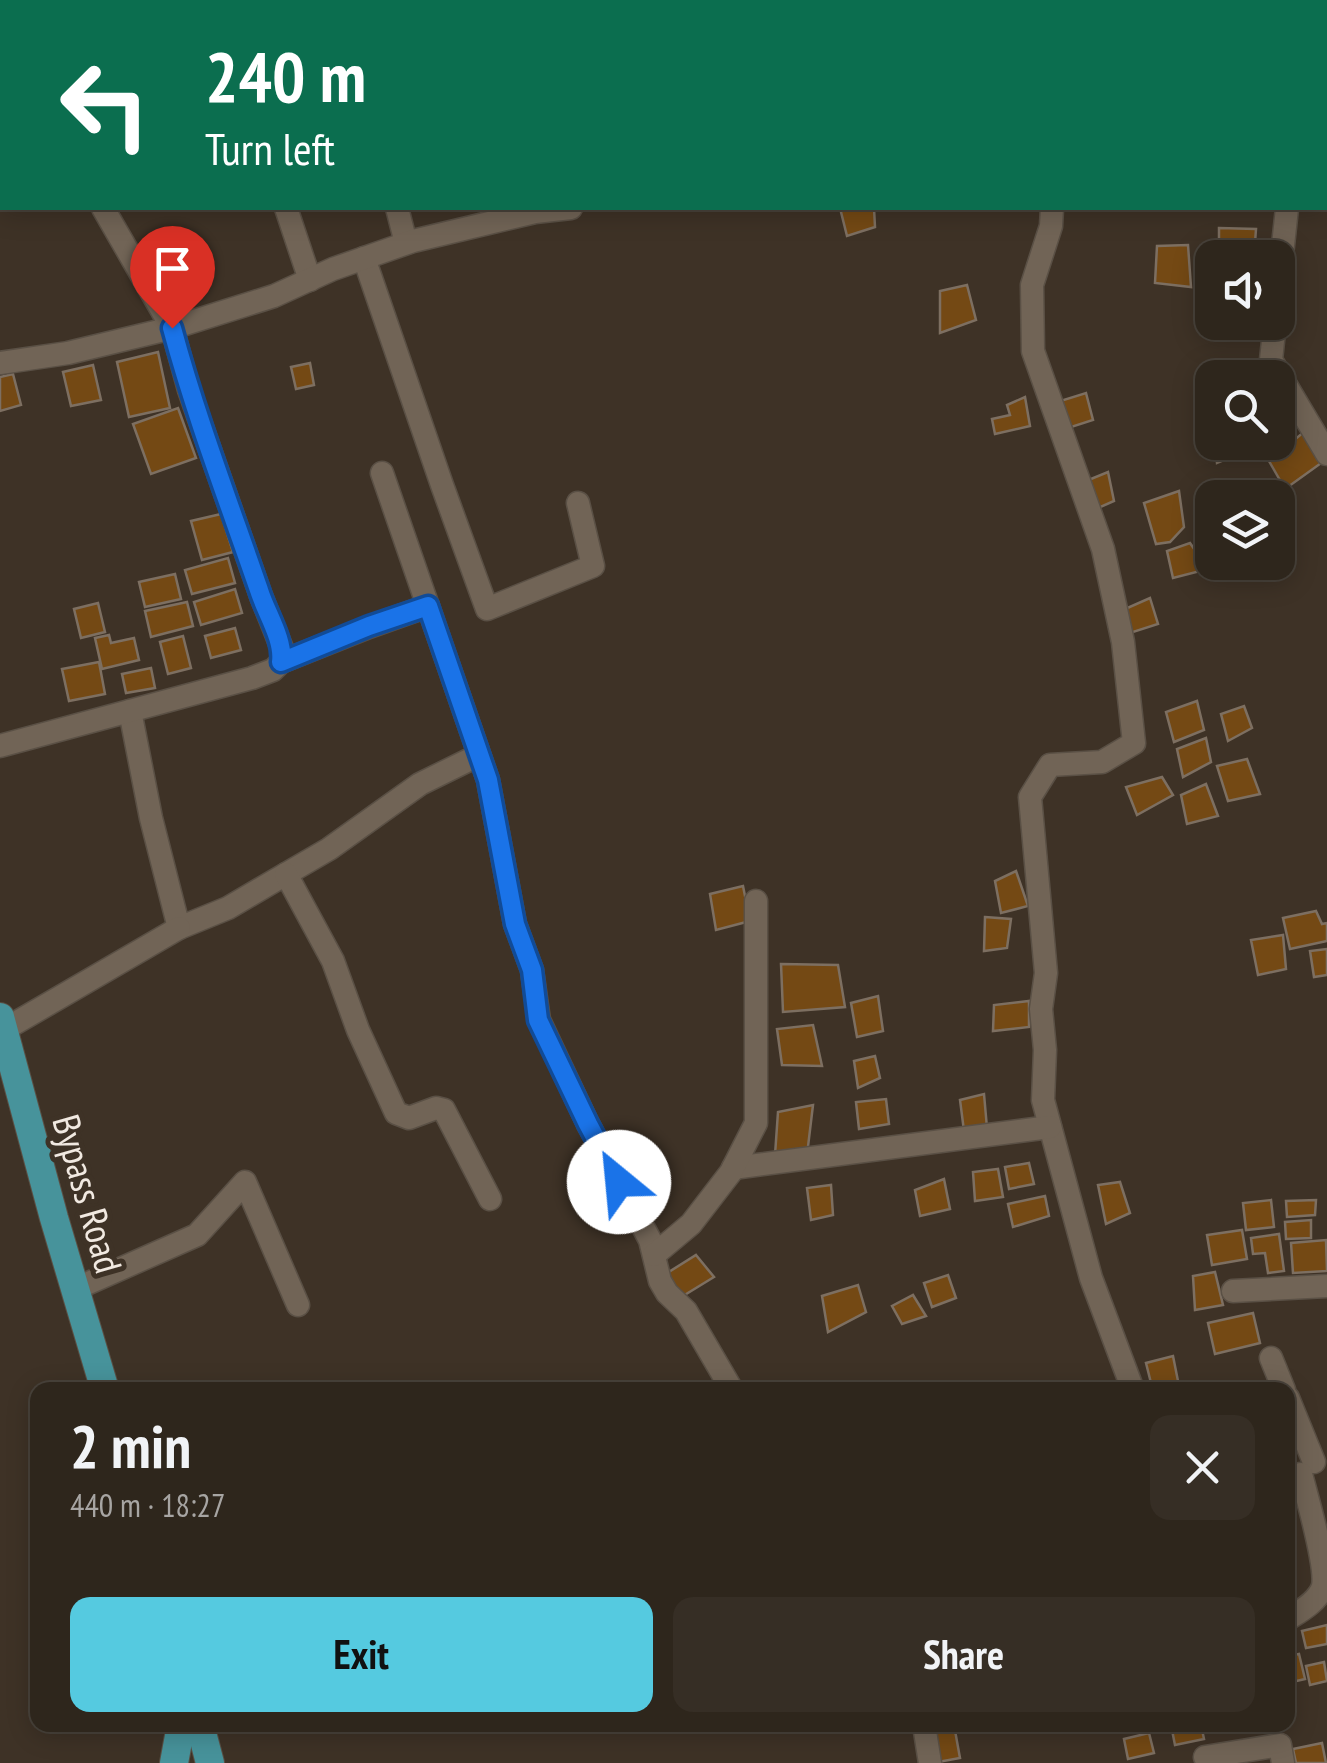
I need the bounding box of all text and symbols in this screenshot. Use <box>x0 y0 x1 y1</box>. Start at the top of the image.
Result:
text: 240 m <box>205 31 366 121</box>
icon: left <box>40 40 170 170</box>
text: Turn left <box>205 119 335 177</box>
pin <box>130 226 215 329</box>
map controls <box>1195 240 1295 580</box>
button: sound <box>1195 240 1295 340</box>
icon: arrive <box>145 241 200 296</box>
button: search <box>1195 360 1295 460</box>
button: layers <box>1195 480 1295 580</box>
street label: Bypass Road <box>42 1109 134 1278</box>
position arrow <box>567 1130 671 1234</box>
text: 2 min <box>70 1407 191 1485</box>
button: close <box>1150 1415 1255 1520</box>
text: 440 m · 18:27 <box>70 1484 225 1526</box>
button: Exit <box>70 1597 653 1712</box>
button: Share <box>673 1597 1255 1712</box>

